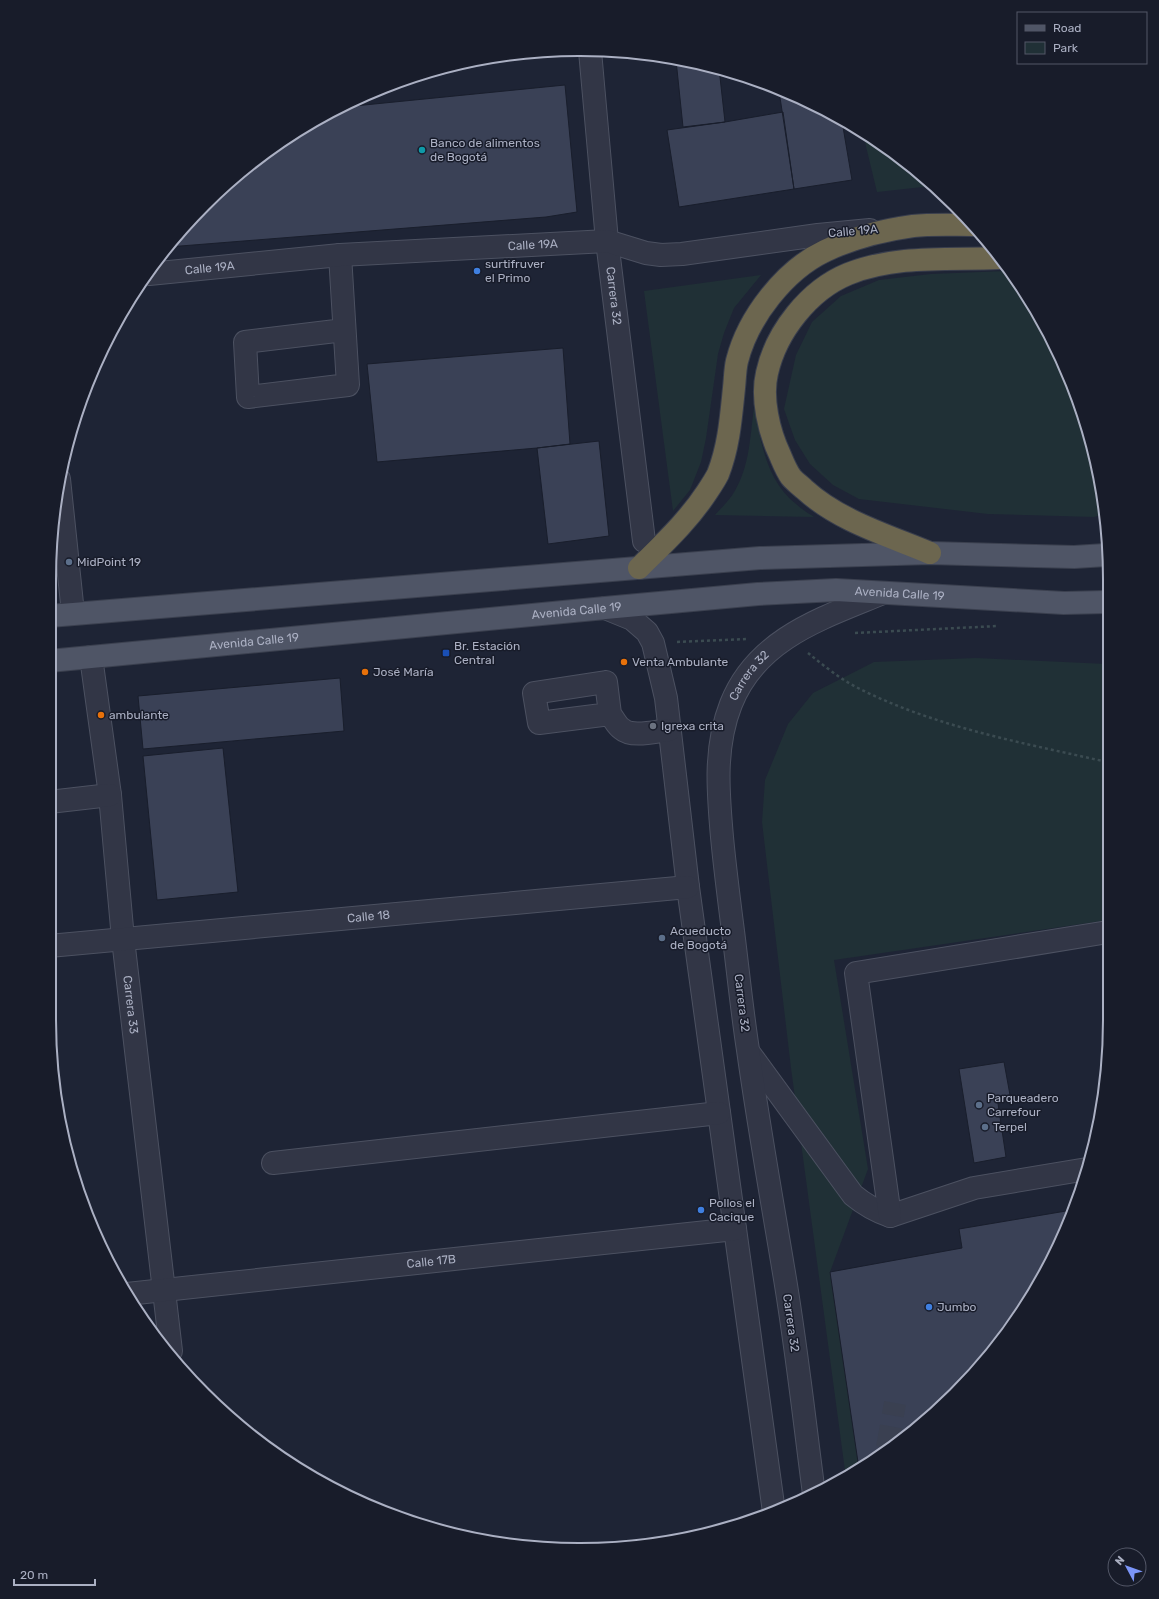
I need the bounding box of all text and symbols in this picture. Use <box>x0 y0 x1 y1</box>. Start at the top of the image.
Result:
legend <box>1017 12 1147 64</box>
text: Road <box>1053 21 1081 35</box>
text: Park <box>1053 41 1079 55</box>
place label: Banco de alimentos de Bogotá <box>430 136 540 164</box>
marker: Banco de alimentos de Bogotá <box>417 145 427 155</box>
street label: Calle 19A <box>828 222 878 240</box>
street label: Calle 19A <box>507 237 558 253</box>
place label: surtifruver el Primo <box>485 257 545 285</box>
street label: Calle 19A <box>184 259 235 277</box>
marker: surtifruver el Primo <box>472 266 482 276</box>
street label: Carrera 32 <box>603 266 624 326</box>
place label: MidPoint 19 <box>77 555 141 569</box>
marker: MidPoint 19 <box>64 557 74 567</box>
street label: Avenida Calle 19 <box>854 584 945 603</box>
street label: Avenida Calle 19 <box>531 600 622 622</box>
street label: Avenida Calle 19 <box>209 630 300 653</box>
place label: Br. Estación Central <box>454 639 520 667</box>
marker: Br. Estación Central <box>441 648 451 658</box>
street label: Carrera 32 <box>726 648 772 703</box>
place label: Venta Ambulante <box>632 655 729 669</box>
marker: Venta Ambulante <box>619 657 629 667</box>
place label: José María <box>373 665 434 679</box>
marker: José María <box>360 667 370 677</box>
place label: ambulante <box>109 708 169 722</box>
marker: ambulante <box>96 710 106 720</box>
place label: Igrexa crita <box>661 719 724 733</box>
marker: Igrexa crita <box>648 721 658 731</box>
street label: Calle 18 <box>347 908 391 925</box>
place label: Acueducto de Bogotá <box>670 924 731 952</box>
marker: Acueducto de Bogotá <box>657 933 667 943</box>
street label: Carrera 32 <box>731 973 753 1033</box>
street label: Carrera 33 <box>120 975 141 1035</box>
place label: Parqueadero Carrefour <box>987 1091 1059 1119</box>
marker: Parqueadero Carrefour <box>974 1100 984 1110</box>
place label: Terpel <box>993 1120 1027 1134</box>
marker: Terpel <box>980 1122 990 1132</box>
place label: Pollos el Cacique <box>709 1196 755 1224</box>
marker: Pollos el Cacique <box>696 1205 706 1215</box>
street label: Calle 17B <box>406 1252 457 1271</box>
street label: Carrera 32 <box>780 1293 802 1353</box>
place label: Jumbo <box>937 1300 977 1314</box>
marker: Jumbo <box>924 1302 934 1312</box>
north arrow <box>1107 1547 1147 1587</box>
text: N <box>1112 1553 1127 1568</box>
scale bar <box>14 1561 95 1587</box>
text: 20 m <box>20 1568 48 1582</box>

